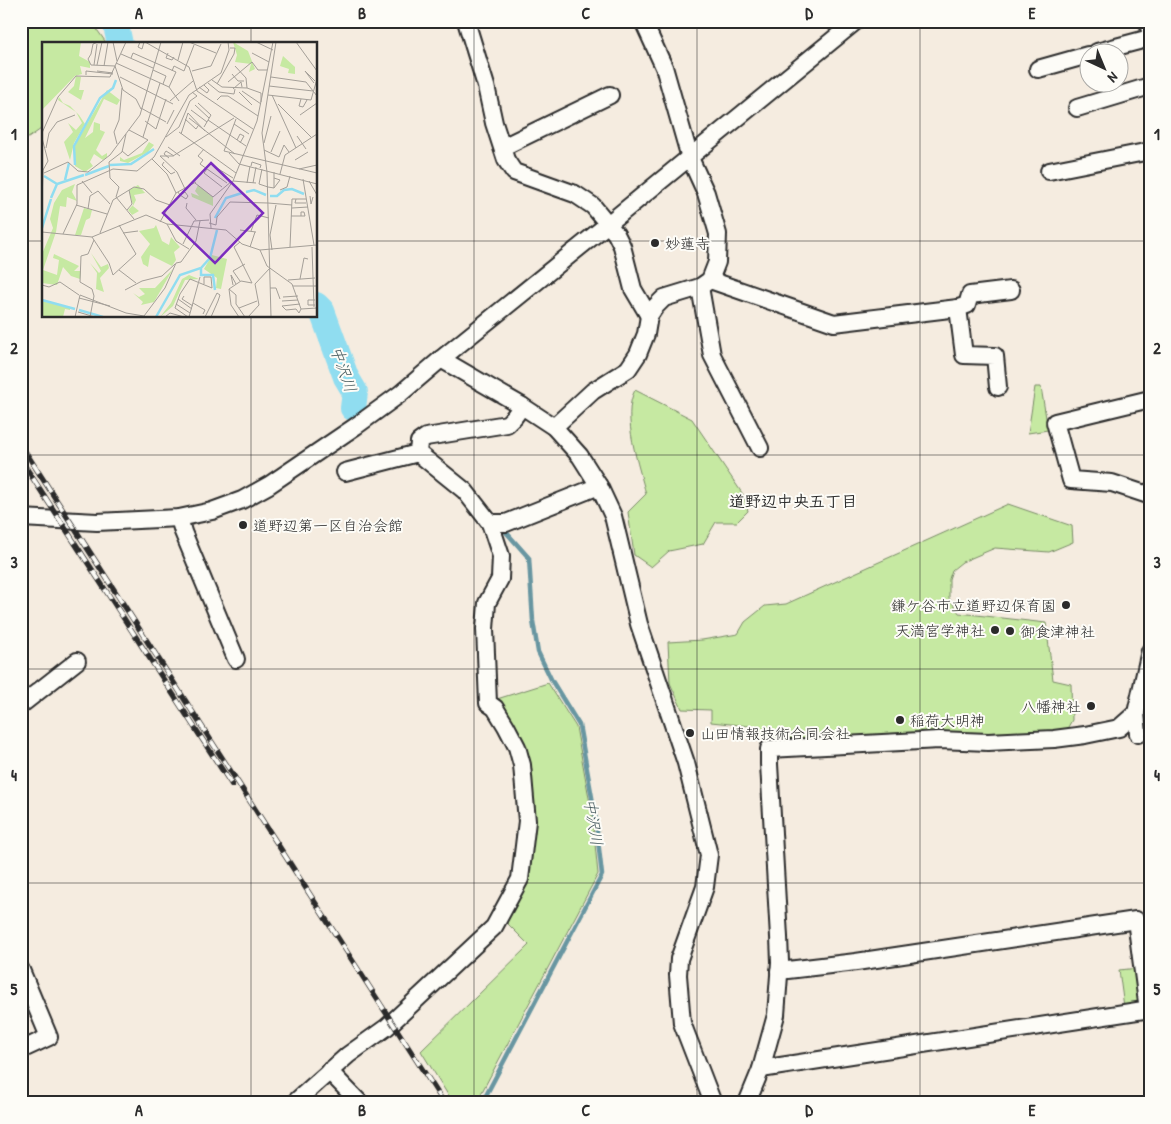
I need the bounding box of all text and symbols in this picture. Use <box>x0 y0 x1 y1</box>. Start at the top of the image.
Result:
text: A <box>135 2 143 24</box>
text: B <box>358 2 366 24</box>
text: C <box>582 2 591 24</box>
text: D <box>805 2 813 24</box>
text: E <box>1028 2 1036 24</box>
inset map <box>42 42 318 318</box>
north arrow <box>1078 42 1128 92</box>
text: N <box>1104 68 1123 88</box>
text: 1 <box>11 123 17 145</box>
text: 1 <box>1154 123 1160 145</box>
place label: 妙蓮寺 <box>665 233 710 254</box>
marker: 妙蓮寺 <box>649 237 661 249</box>
text: 2 <box>10 337 18 359</box>
text: 2 <box>1153 337 1161 359</box>
water label: 中沢川 <box>326 343 362 395</box>
district label: 道野辺中央五丁目 <box>729 490 857 512</box>
place label: 道野辺第一区自治会館 <box>253 515 403 536</box>
marker: 道野辺第一区自治会館 <box>237 519 249 531</box>
text: 3 <box>10 551 18 573</box>
text: 3 <box>1153 551 1161 573</box>
place label: 鎌ケ谷市立道野辺保育園 <box>891 595 1056 616</box>
marker: 鎌ケ谷市立道野辺保育園 <box>1060 599 1072 611</box>
place label: 天満宮学神社 <box>895 620 985 641</box>
place label: 御食津神社 <box>1020 621 1095 642</box>
marker: 天満宮学神社 <box>989 624 1001 636</box>
marker: 御食津神社 <box>1004 625 1016 637</box>
place label: 八幡神社 <box>1021 696 1081 717</box>
marker: 八幡神社 <box>1085 700 1097 712</box>
place label: 稲荷大明神 <box>910 710 985 731</box>
marker: 稲荷大明神 <box>894 714 906 726</box>
place label: 山田情報技術合同会社 <box>700 723 850 744</box>
marker: 山田情報技術合同会社 <box>684 727 696 739</box>
text: 4 <box>11 764 17 786</box>
text: 4 <box>1154 764 1160 786</box>
water label: 中沢川 <box>579 797 609 847</box>
text: 5 <box>11 978 18 1000</box>
text: 5 <box>1154 978 1161 1000</box>
text: A <box>135 1099 143 1121</box>
text: B <box>358 1099 366 1121</box>
text: C <box>582 1099 591 1121</box>
text: D <box>805 1099 813 1121</box>
text: E <box>1028 1099 1036 1121</box>

